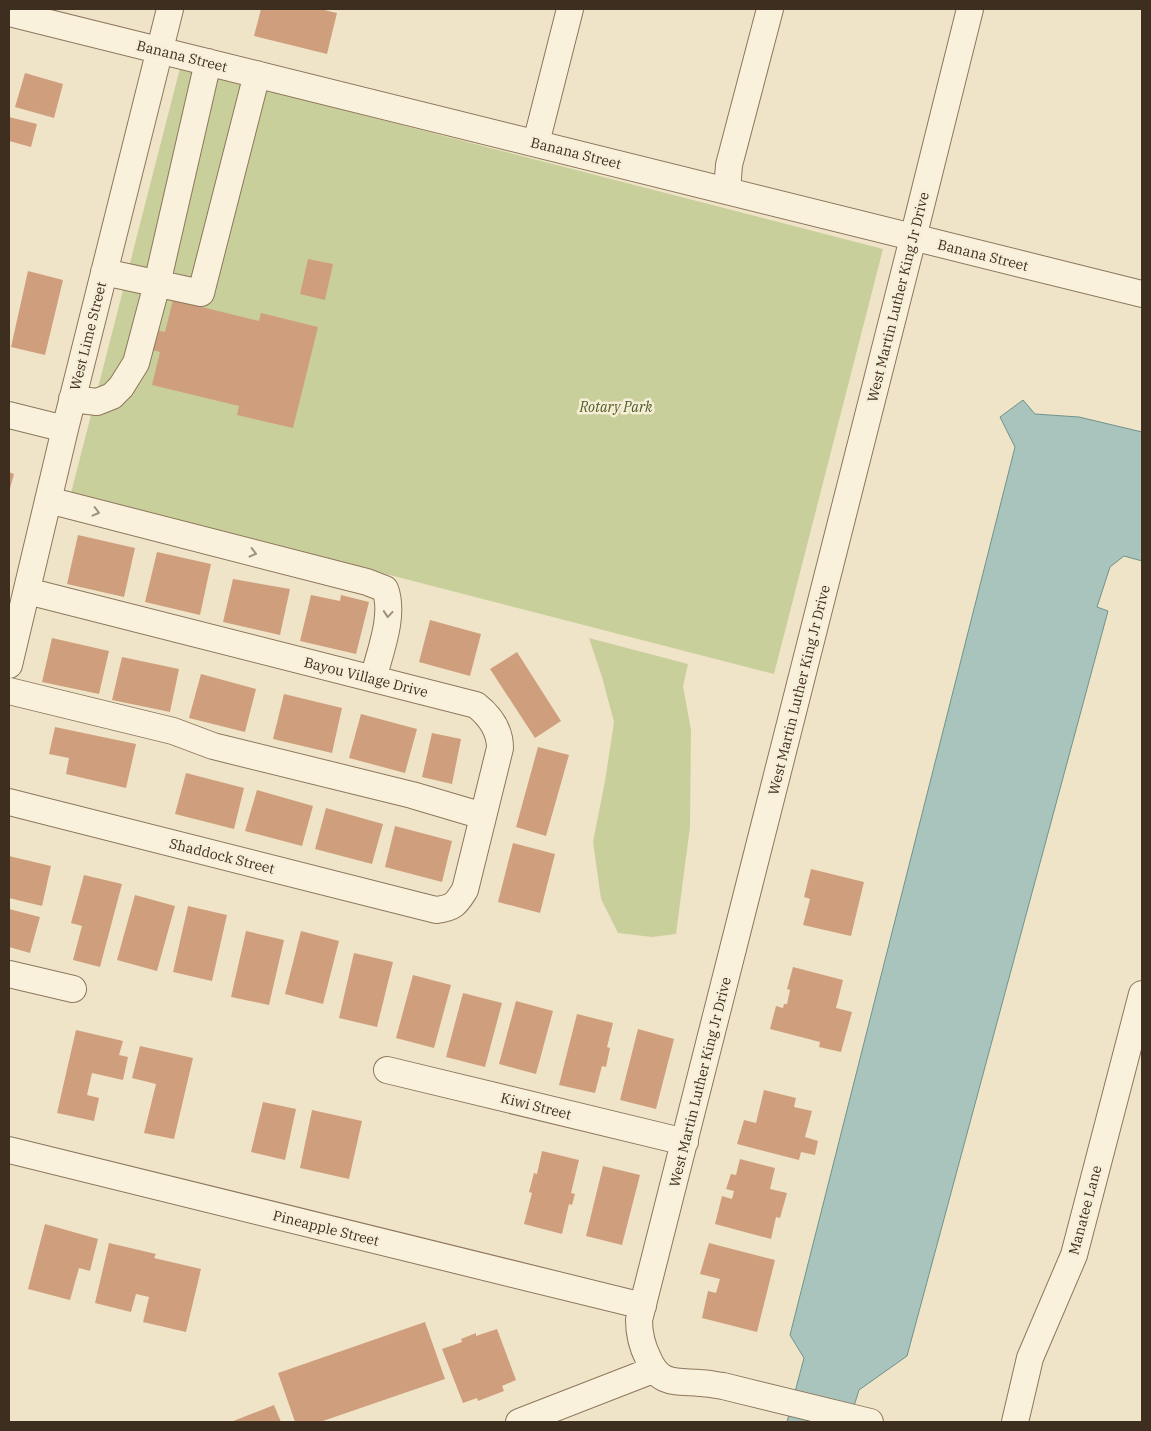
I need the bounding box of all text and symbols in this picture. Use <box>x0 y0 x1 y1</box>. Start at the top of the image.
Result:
street label: Banana Street <box>135 36 229 76</box>
street label: Banana Street <box>529 133 623 173</box>
street label: West Martin Luther King Jr Drive <box>863 190 933 404</box>
street label: Banana Street <box>936 235 1030 275</box>
street label: West Lime Street <box>66 280 110 392</box>
park label: Rotary Park <box>579 398 653 416</box>
one-way arrow <box>91 507 99 517</box>
one-way arrow <box>249 547 257 557</box>
street label: West Martin Luther King Jr Drive <box>764 583 834 797</box>
one-way arrow <box>382 610 393 618</box>
street label: Bayou Village Drive <box>302 653 430 701</box>
street label: Shaddock Street <box>168 834 276 878</box>
street label: West Martin Luther King Jr Drive <box>665 975 735 1189</box>
street label: Kiwi Street <box>499 1089 573 1123</box>
street label: Manatee Lane <box>1064 1163 1106 1257</box>
street label: Pineapple Street <box>271 1206 381 1250</box>

